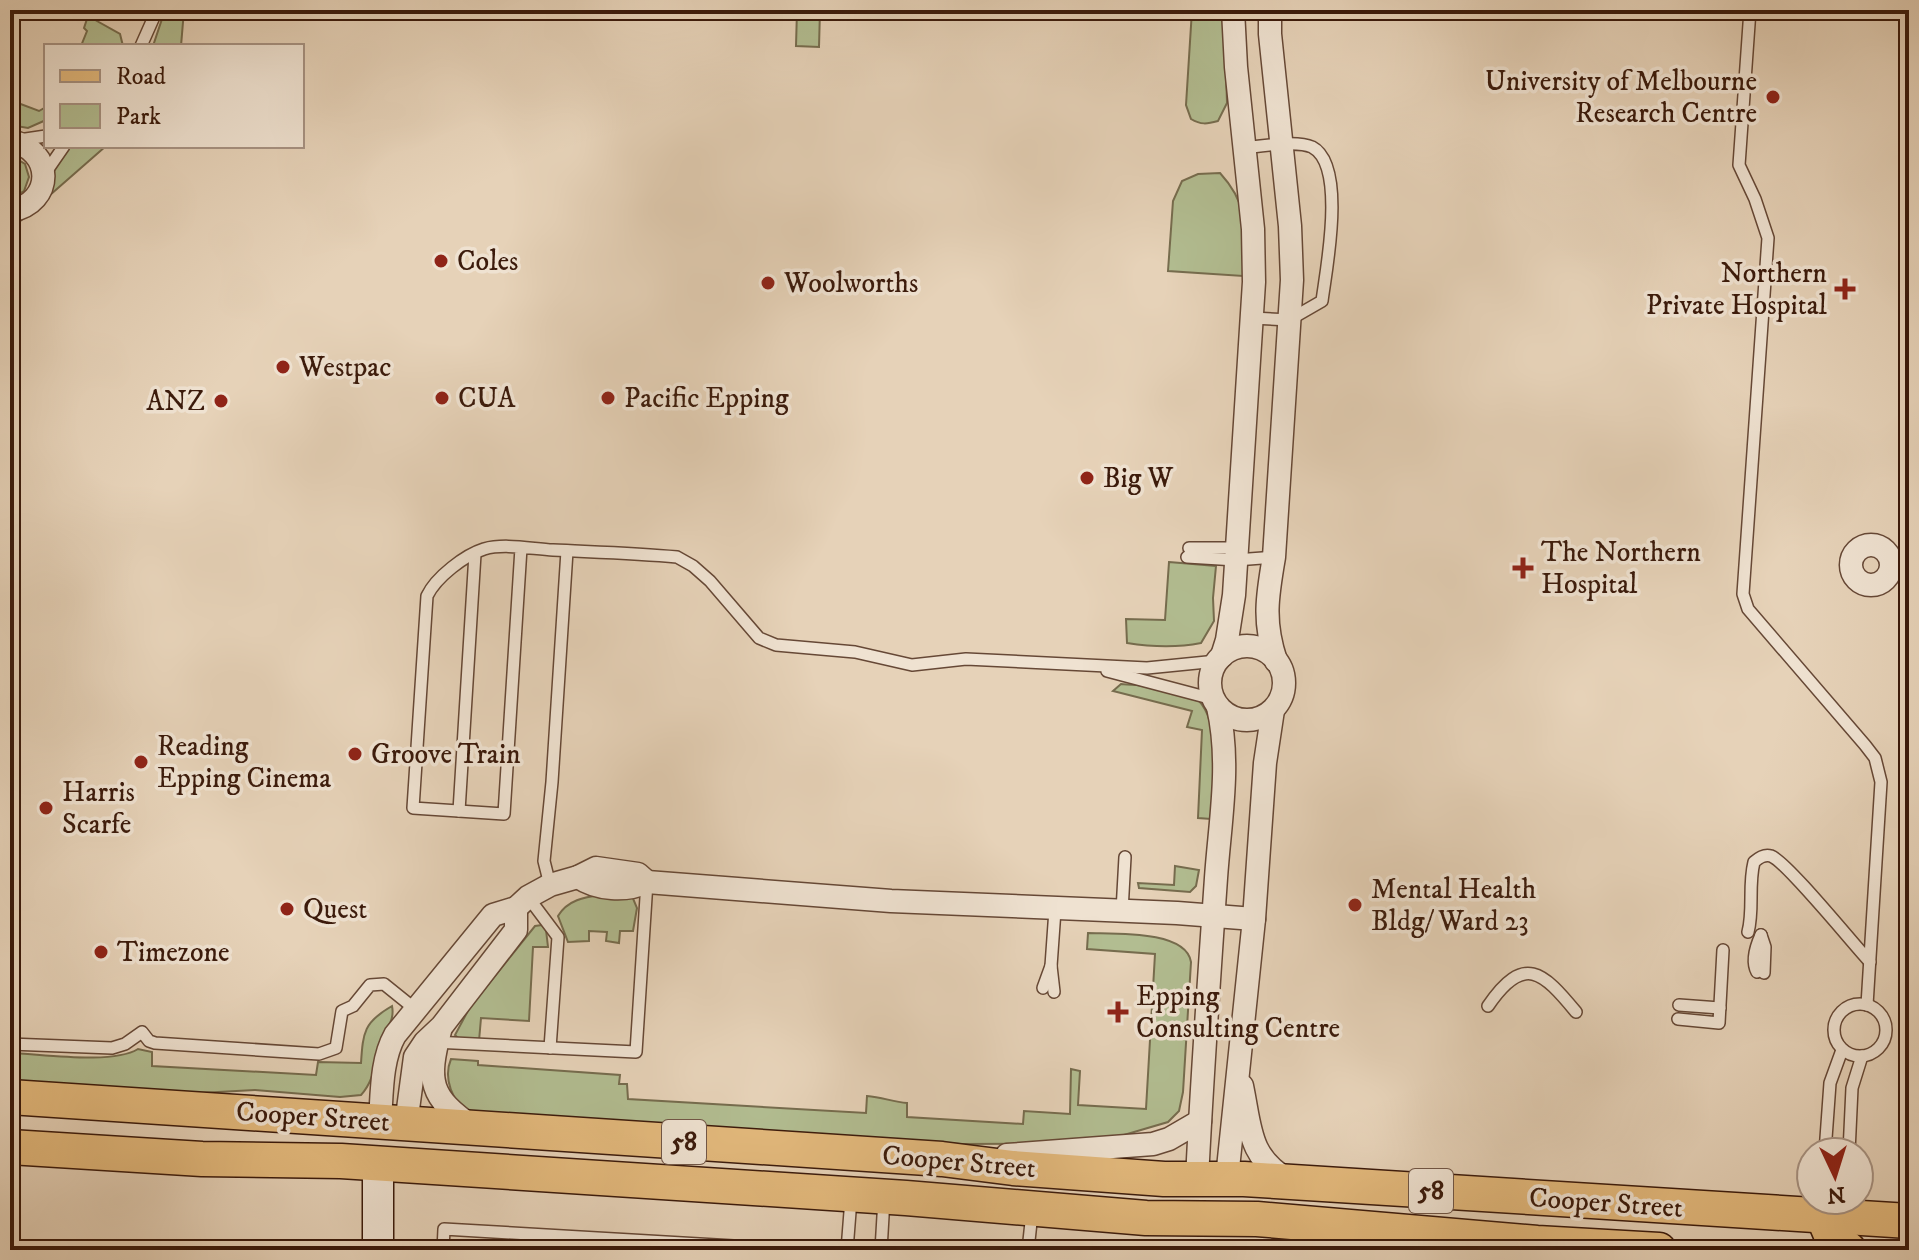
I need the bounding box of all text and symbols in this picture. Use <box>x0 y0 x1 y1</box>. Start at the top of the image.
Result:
legend <box>44 44 304 148</box>
text: Road <box>116 62 166 92</box>
place label: University of Melbourne Research Centre <box>1485 64 1757 131</box>
marker: University of Melbourne Research Centre <box>1764 88 1782 106</box>
text: Park <box>116 102 161 132</box>
place label: Coles <box>457 244 518 279</box>
marker: Coles <box>432 252 450 270</box>
place label: Northern Private Hospital <box>1646 256 1828 323</box>
place label: Woolworths <box>783 266 918 301</box>
marker: Woolworths <box>759 274 777 292</box>
marker: Northern Private Hospital <box>1834 278 1856 300</box>
place label: Westpac <box>298 350 391 385</box>
marker: Westpac <box>274 358 292 376</box>
place label: CUA <box>458 381 517 416</box>
place label: Pacific Epping <box>624 381 789 416</box>
place label: ANZ <box>146 384 205 419</box>
marker: CUA <box>433 389 451 407</box>
marker: Pacific Epping <box>599 389 617 407</box>
marker: ANZ <box>212 392 230 410</box>
place label: Big W <box>1103 461 1173 496</box>
marker: Big W <box>1078 469 1096 487</box>
place label: The Northern Hospital <box>1541 535 1701 602</box>
marker: The Northern Hospital <box>1512 557 1534 579</box>
place label: Reading Epping Cinema <box>157 729 331 796</box>
place label: Groove Train <box>371 737 521 772</box>
marker: Groove Train <box>346 745 364 763</box>
marker: Reading Epping Cinema <box>132 753 150 771</box>
place label: Harris Scarfe <box>62 775 135 842</box>
marker: Harris Scarfe <box>37 799 55 817</box>
place label: Mental Health Bldg/ Ward 23 <box>1371 872 1536 939</box>
place label: Quest <box>303 892 367 927</box>
marker: Mental Health Bldg/ Ward 23 <box>1346 896 1364 914</box>
marker: Quest <box>278 900 296 918</box>
place label: Timezone <box>117 935 230 970</box>
marker: Timezone <box>92 943 110 961</box>
place label: Epping Consulting Centre <box>1136 979 1340 1046</box>
marker: Epping Consulting Centre <box>1107 1001 1129 1023</box>
street label: Cooper Street <box>235 1094 391 1140</box>
road number: 58 <box>662 1120 706 1164</box>
north arrow <box>1795 1136 1875 1216</box>
street label: Cooper Street <box>881 1138 1037 1186</box>
road number: 58 <box>1409 1169 1453 1213</box>
street label: Cooper Street <box>1528 1180 1684 1226</box>
text: N <box>1826 1180 1846 1209</box>

